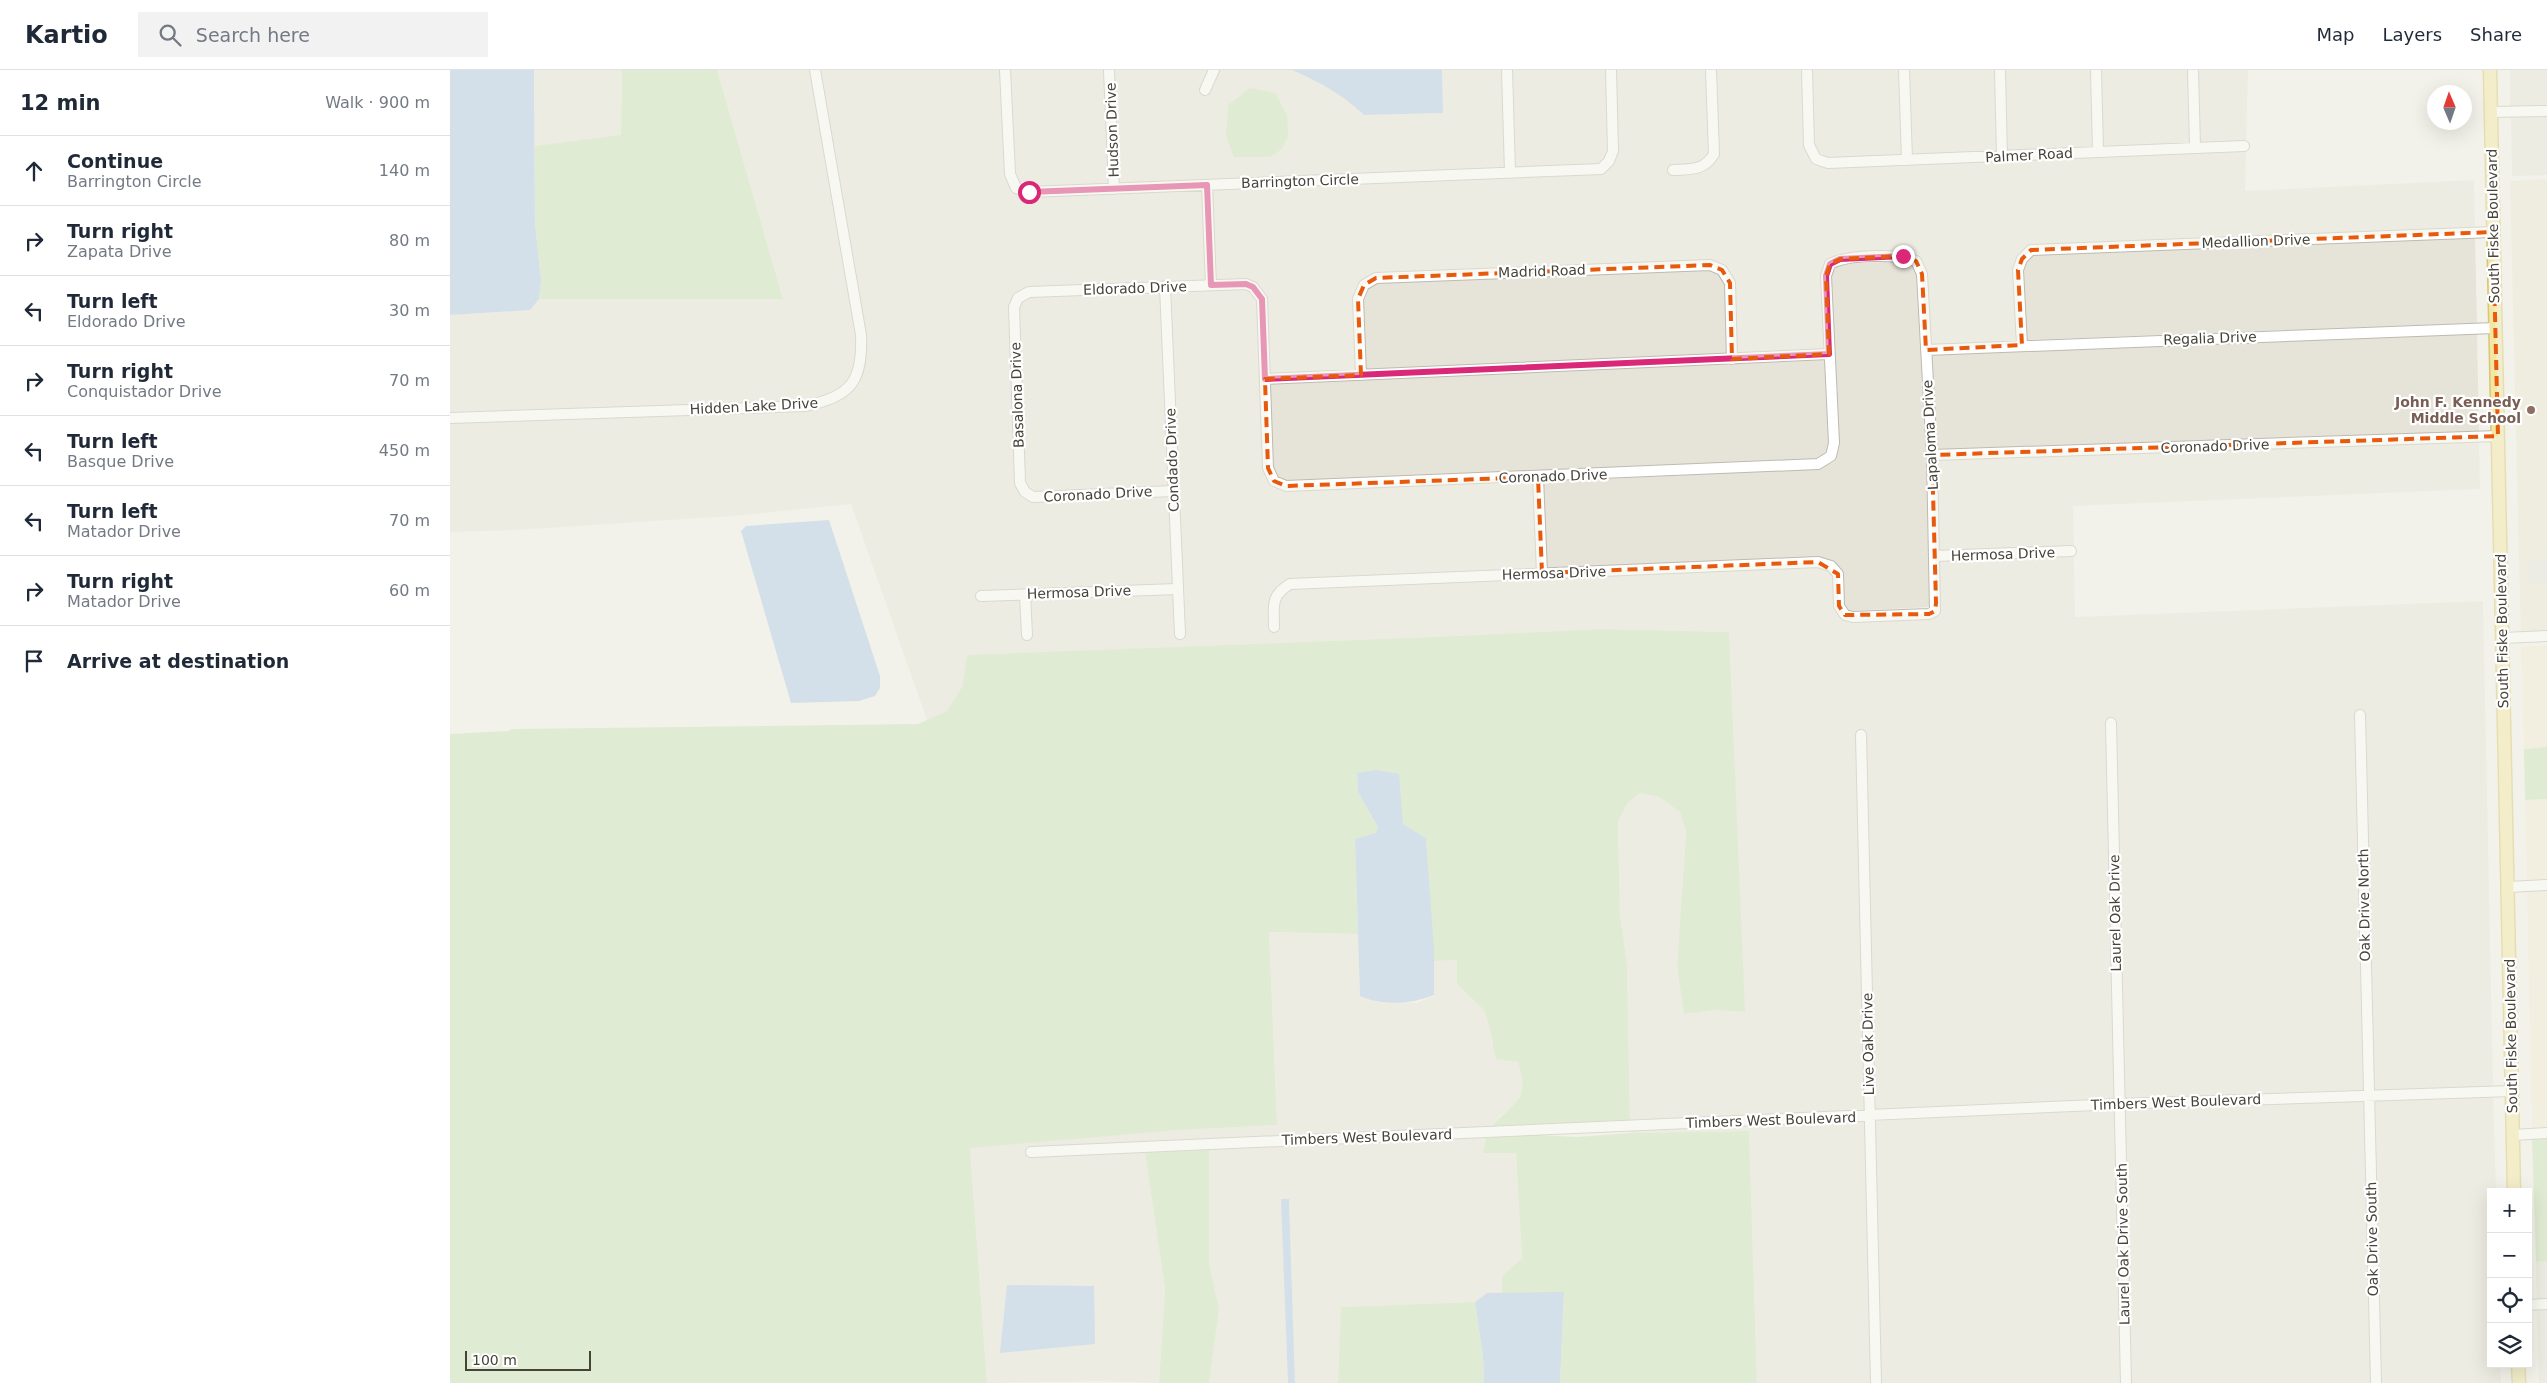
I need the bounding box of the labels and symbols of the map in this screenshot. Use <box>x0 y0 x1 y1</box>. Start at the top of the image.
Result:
street label: Hudson Drive <box>1102 82 1122 178</box>
north arrow <box>2427 85 2472 130</box>
street label: Palmer Road <box>1985 145 2073 165</box>
street label: South Fiske Boulevard <box>2484 148 2502 304</box>
street label: Barrington Circle <box>1241 171 1359 191</box>
route start <box>1018 181 1041 204</box>
street label: Medallion Drive <box>2201 231 2311 251</box>
route end <box>1892 245 1915 268</box>
street label: Madrid Road <box>1498 261 1586 281</box>
street label: Eldorado Drive <box>1083 278 1187 298</box>
street label: Regalia Drive <box>2163 328 2257 348</box>
street label: Basalona Drive <box>1007 342 1027 448</box>
street label: Lapaloma Drive <box>1919 380 1941 490</box>
place label: John F. Kennedy Middle School <box>2394 394 2521 426</box>
street label: Hidden Lake Drive <box>689 395 819 417</box>
marker: John F. Kennedy Middle School <box>2525 404 2537 416</box>
street label: Condado Drive <box>1162 408 1182 512</box>
street label: Coronado Drive <box>2160 436 2270 456</box>
street label: Coronado Drive <box>1498 466 1608 486</box>
street label: Coronado Drive <box>1043 483 1153 505</box>
street label: Hermosa Drive <box>1950 544 2056 564</box>
street label: South Fiske Boulevard <box>2493 553 2511 709</box>
street label: Hermosa Drive <box>1501 563 1607 583</box>
street label: Hermosa Drive <box>1026 582 1132 602</box>
street label: Oak Drive North <box>2355 848 2373 962</box>
street label: Laurel Oak Drive <box>2106 854 2124 972</box>
street label: South Fiske Boulevard <box>2502 958 2520 1114</box>
street label: Live Oak Drive <box>1859 993 1877 1095</box>
street label: Timbers West Boulevard <box>2090 1091 2261 1113</box>
street label: Timbers West Boulevard <box>1685 1109 1856 1131</box>
street label: Timbers West Boulevard <box>1281 1126 1452 1148</box>
street label: Laurel Oak Drive South <box>2114 1163 2132 1325</box>
street label: Oak Drive South <box>2363 1182 2381 1296</box>
scale bar <box>465 1348 591 1371</box>

